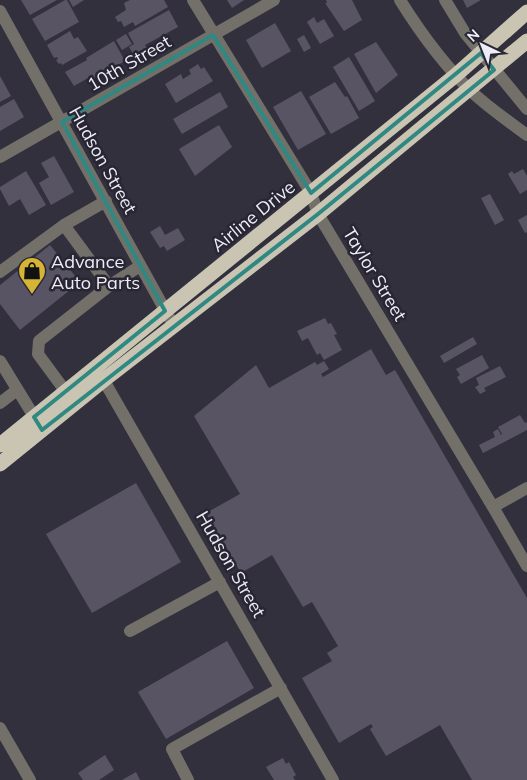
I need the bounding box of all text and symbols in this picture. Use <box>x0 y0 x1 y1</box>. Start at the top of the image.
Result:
north arrow <box>457 20 507 70</box>
text: N <box>463 25 483 46</box>
street label: 10th Street <box>83 30 175 96</box>
street label: Hudson Street <box>64 102 142 218</box>
street label: Airline Drive <box>206 175 300 257</box>
street label: Taylor Street <box>338 223 412 325</box>
place label: Advance Auto Parts <box>51 250 140 294</box>
shop icon: Advance Auto Parts <box>17 256 47 295</box>
street label: Hudson Street <box>191 507 271 621</box>

